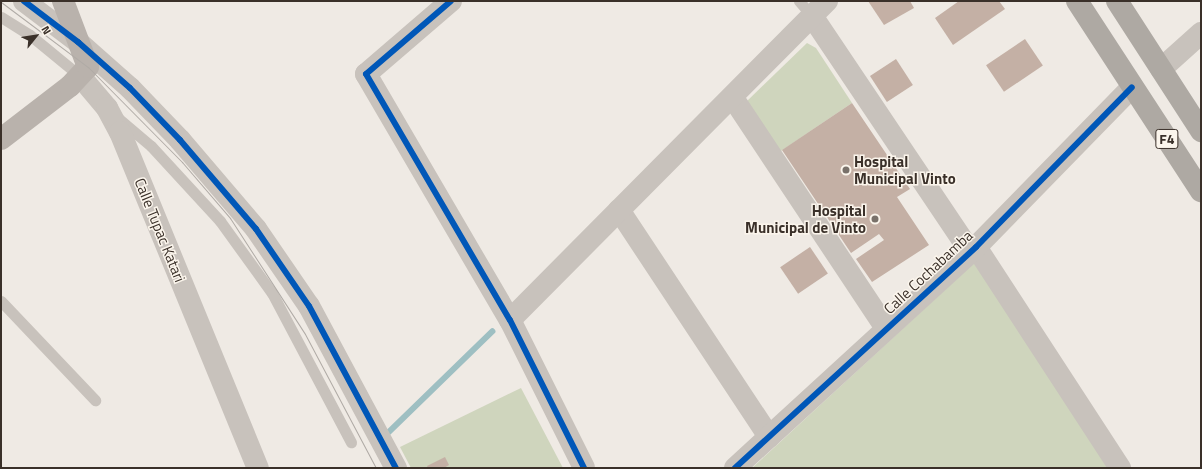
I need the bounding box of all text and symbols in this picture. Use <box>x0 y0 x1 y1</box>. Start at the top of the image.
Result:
north arrow <box>16 16 56 56</box>
text: N <box>38 23 55 37</box>
road number: F4 <box>1155 127 1179 151</box>
place label: Hospital Municipal Vinto <box>854 152 956 187</box>
marker: Hospital Municipal Vinto <box>841 165 851 175</box>
street label: Calle Tupac Katari <box>131 175 189 285</box>
place label: Hospital Municipal de Vinto <box>745 201 866 236</box>
marker: Hospital Municipal de Vinto <box>869 213 881 225</box>
street label: Calle Cochabamba <box>880 226 976 318</box>

